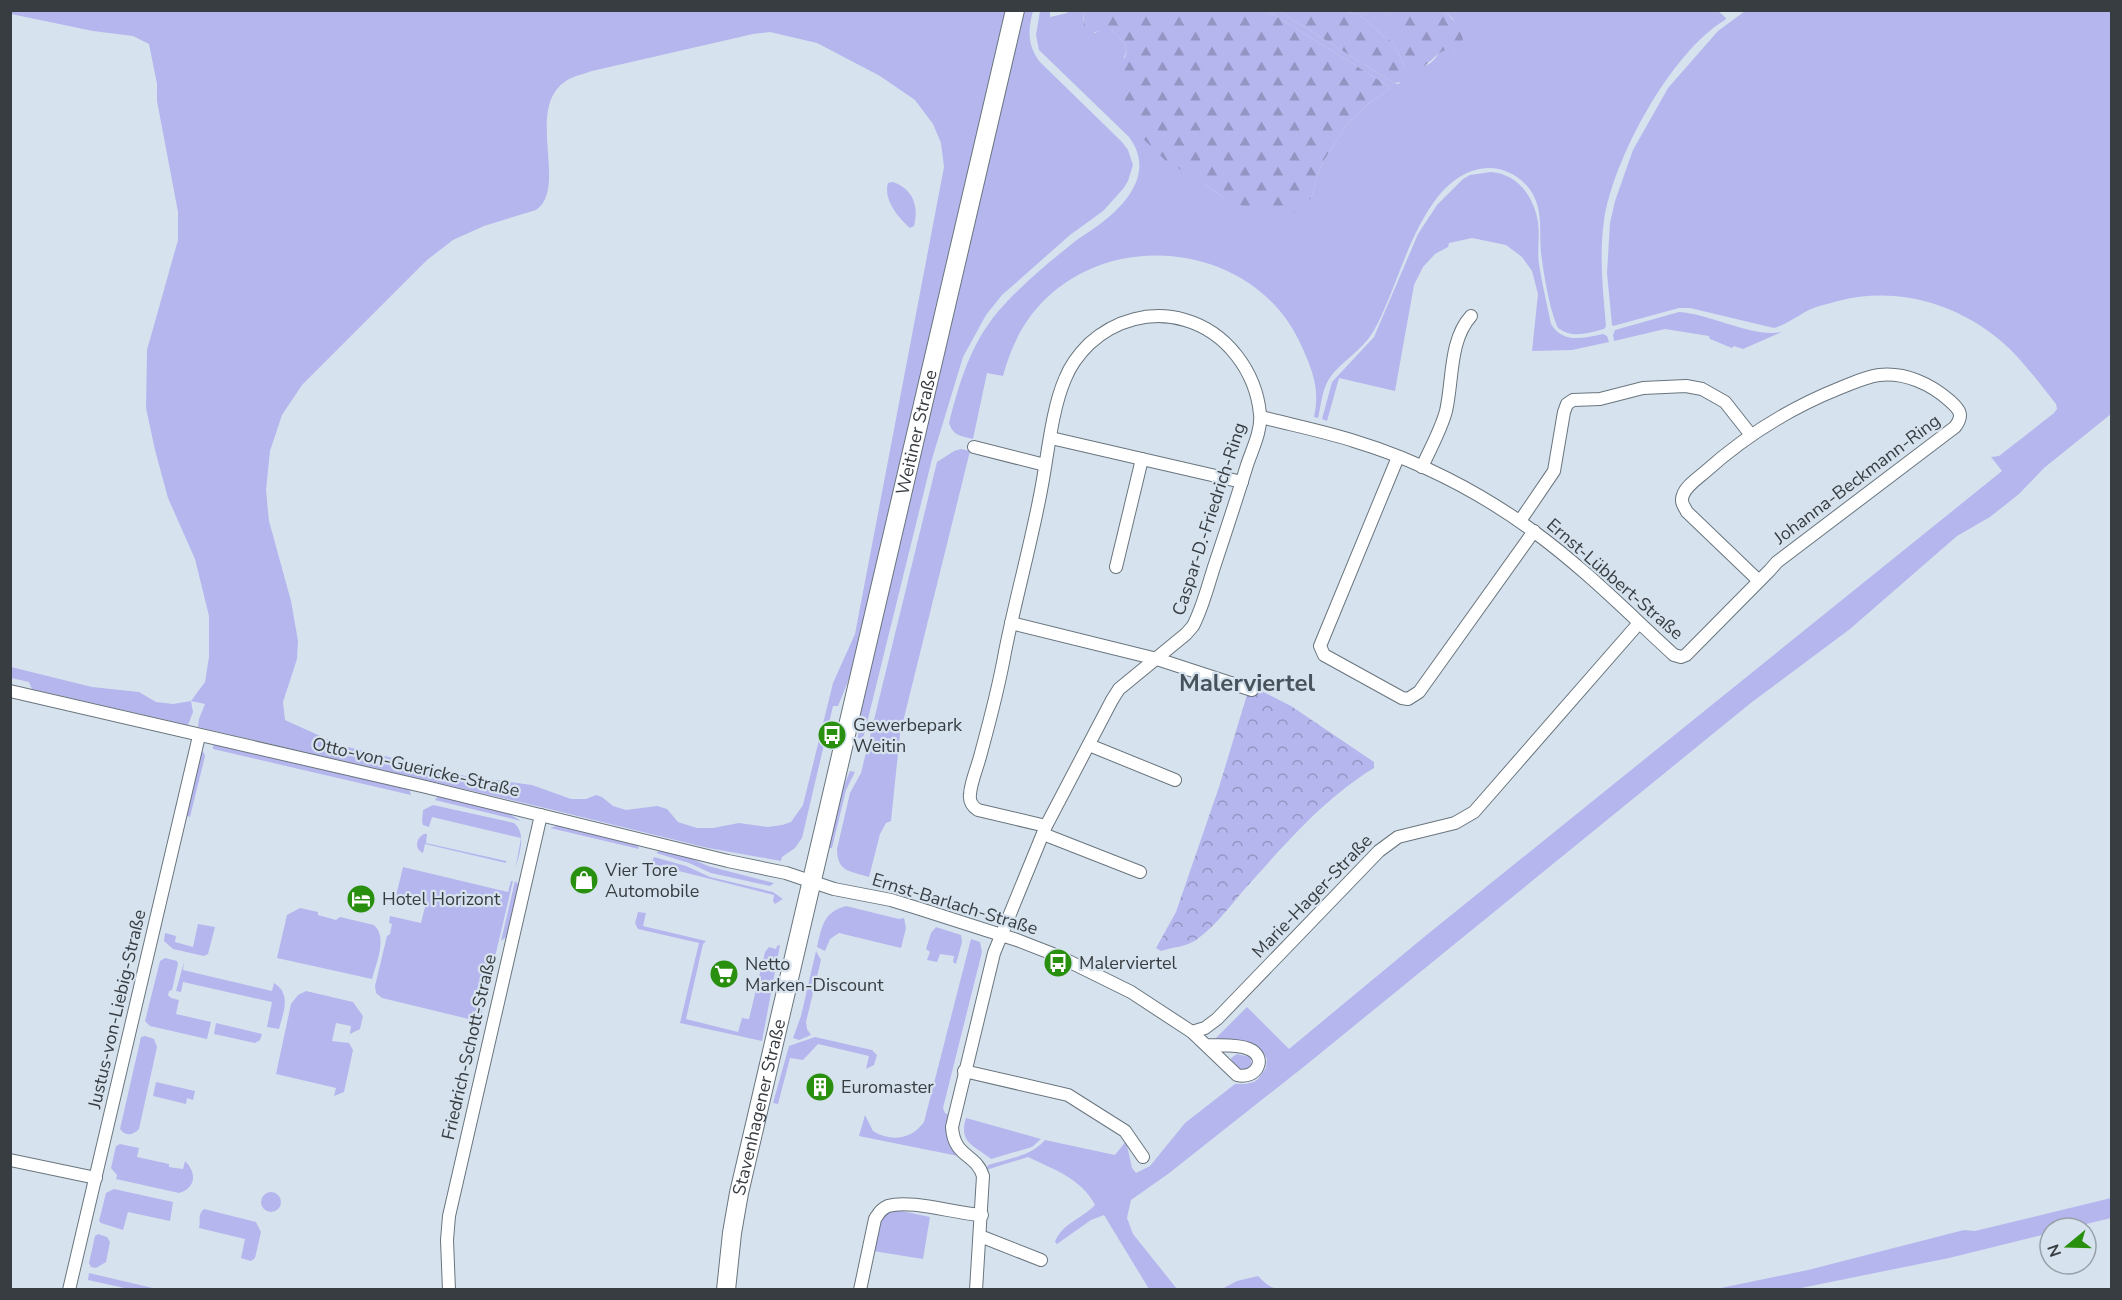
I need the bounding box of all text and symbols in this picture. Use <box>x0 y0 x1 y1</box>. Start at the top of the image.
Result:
street label: Weitiner Straße <box>890 367 943 497</box>
street label: Johanna-Beckmann-Ring <box>1768 409 1945 550</box>
street label: Caspar-D.-Friedrich-Ring <box>1166 419 1252 619</box>
street label: Ernst-Lübbert-Straße <box>1541 513 1689 645</box>
district label: Malerviertel <box>1179 667 1315 699</box>
place label: Gewerbepark Weitin <box>853 713 963 758</box>
bus stop icon: Gewerbepark Weitin <box>816 719 848 751</box>
street label: Otto-von-Guericke-Straße <box>310 731 522 803</box>
street label: Marie-Hager-Straße <box>1247 829 1377 963</box>
place label: Vier Tore Automobile <box>604 858 699 903</box>
shop icon: Vier Tore Automobile <box>568 864 600 896</box>
street label: Ernst-Barlach-Straße <box>869 867 1041 941</box>
hotel icon: Hotel Horizont <box>345 883 377 915</box>
place label: Hotel Horizont <box>382 887 501 911</box>
street label: Justus-von-Liebig-Straße <box>82 907 152 1112</box>
bus stop icon: Malerviertel <box>1042 947 1074 979</box>
place label: Malerviertel <box>1079 951 1177 975</box>
street label: Friedrich-Schott-Straße <box>436 952 502 1142</box>
place label: Netto Marken-Discount <box>745 952 884 997</box>
supermarket icon: Netto Marken-Discount <box>708 958 740 990</box>
street label: Stavenhagener Straße <box>727 1017 791 1198</box>
building icon: Euromaster <box>804 1071 836 1103</box>
place label: Euromaster <box>841 1075 934 1099</box>
north arrow <box>2038 1216 2098 1276</box>
text: N <box>2042 1241 2067 1260</box>

